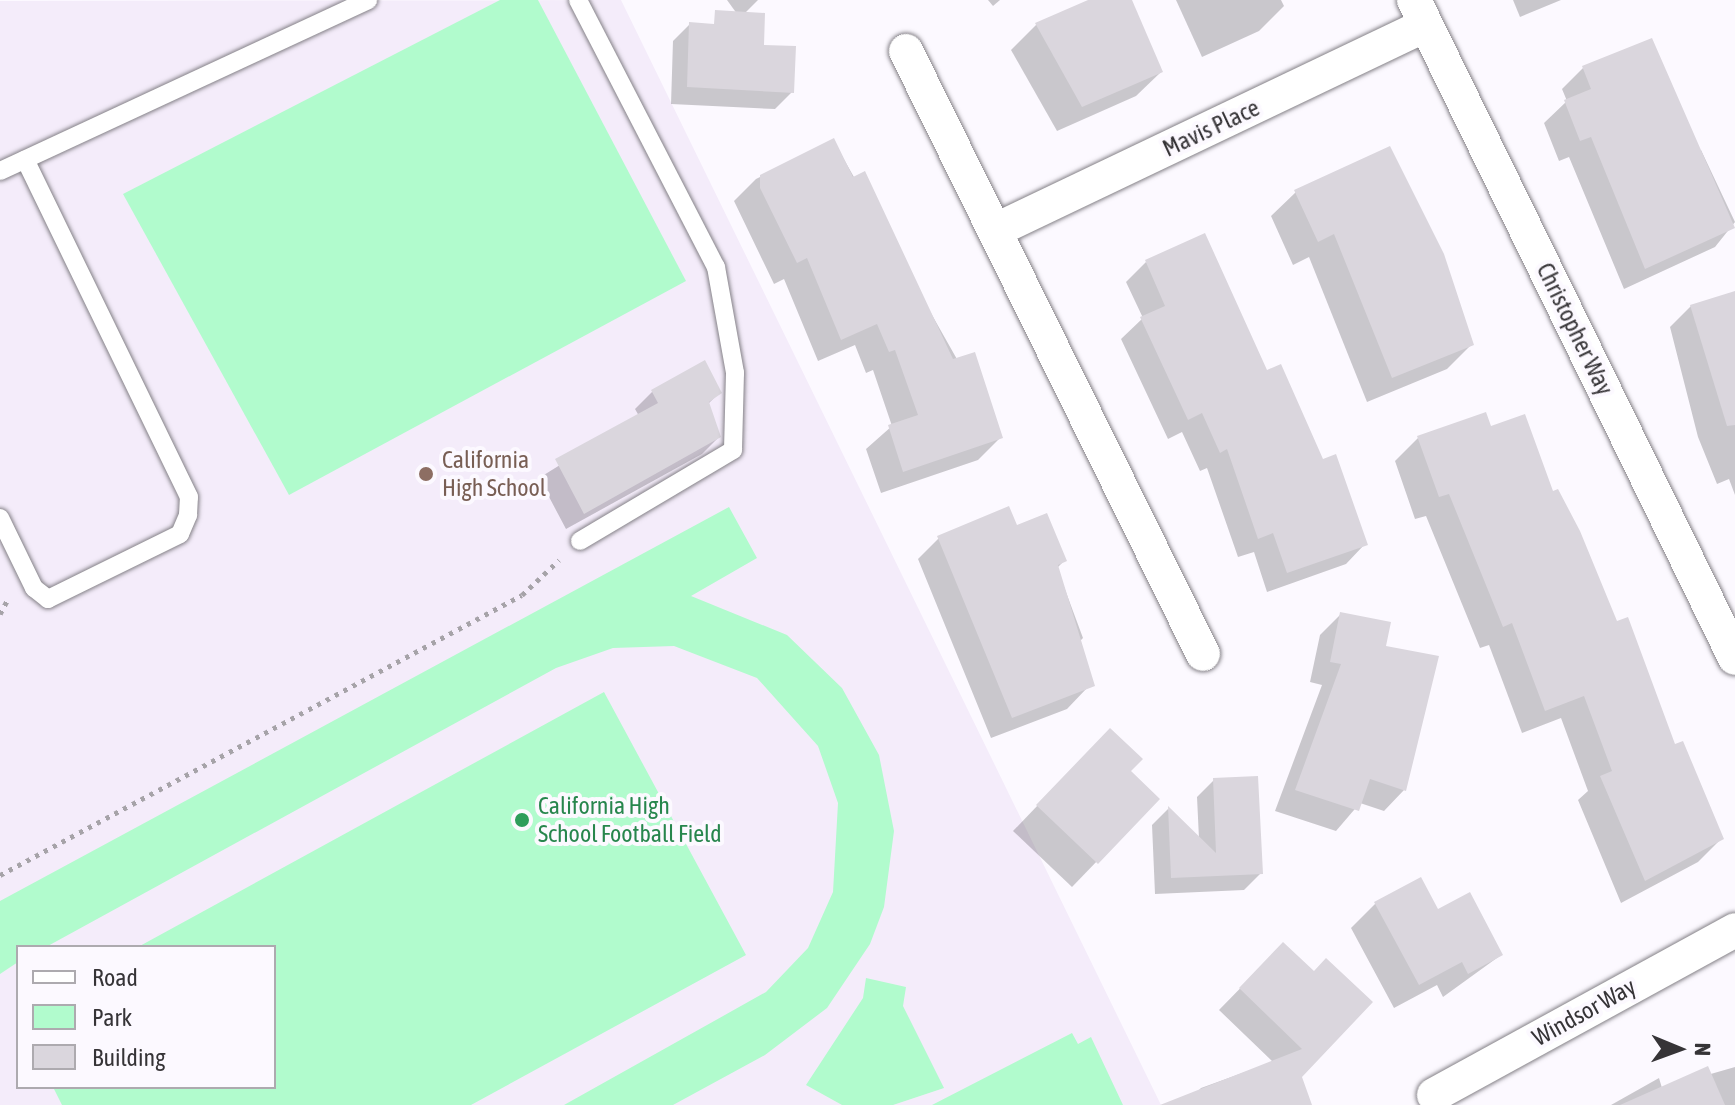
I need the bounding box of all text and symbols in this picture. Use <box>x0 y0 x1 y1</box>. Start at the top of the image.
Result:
street label: Mavis Place <box>1158 93 1264 163</box>
street label: Christopher Way <box>1531 258 1619 400</box>
place label: California High School <box>442 446 546 502</box>
marker: California High School <box>417 465 435 483</box>
place label: California High School Football Field <box>538 792 722 848</box>
marker: California High School Football Field <box>513 811 531 829</box>
legend <box>16 945 276 1089</box>
text: Road <box>92 964 138 991</box>
street label: Windsor Way <box>1527 972 1641 1052</box>
text: Park <box>92 1004 132 1031</box>
north arrow <box>1639 1009 1719 1089</box>
text: N <box>1690 1043 1716 1056</box>
text: Building <box>92 1044 165 1071</box>

